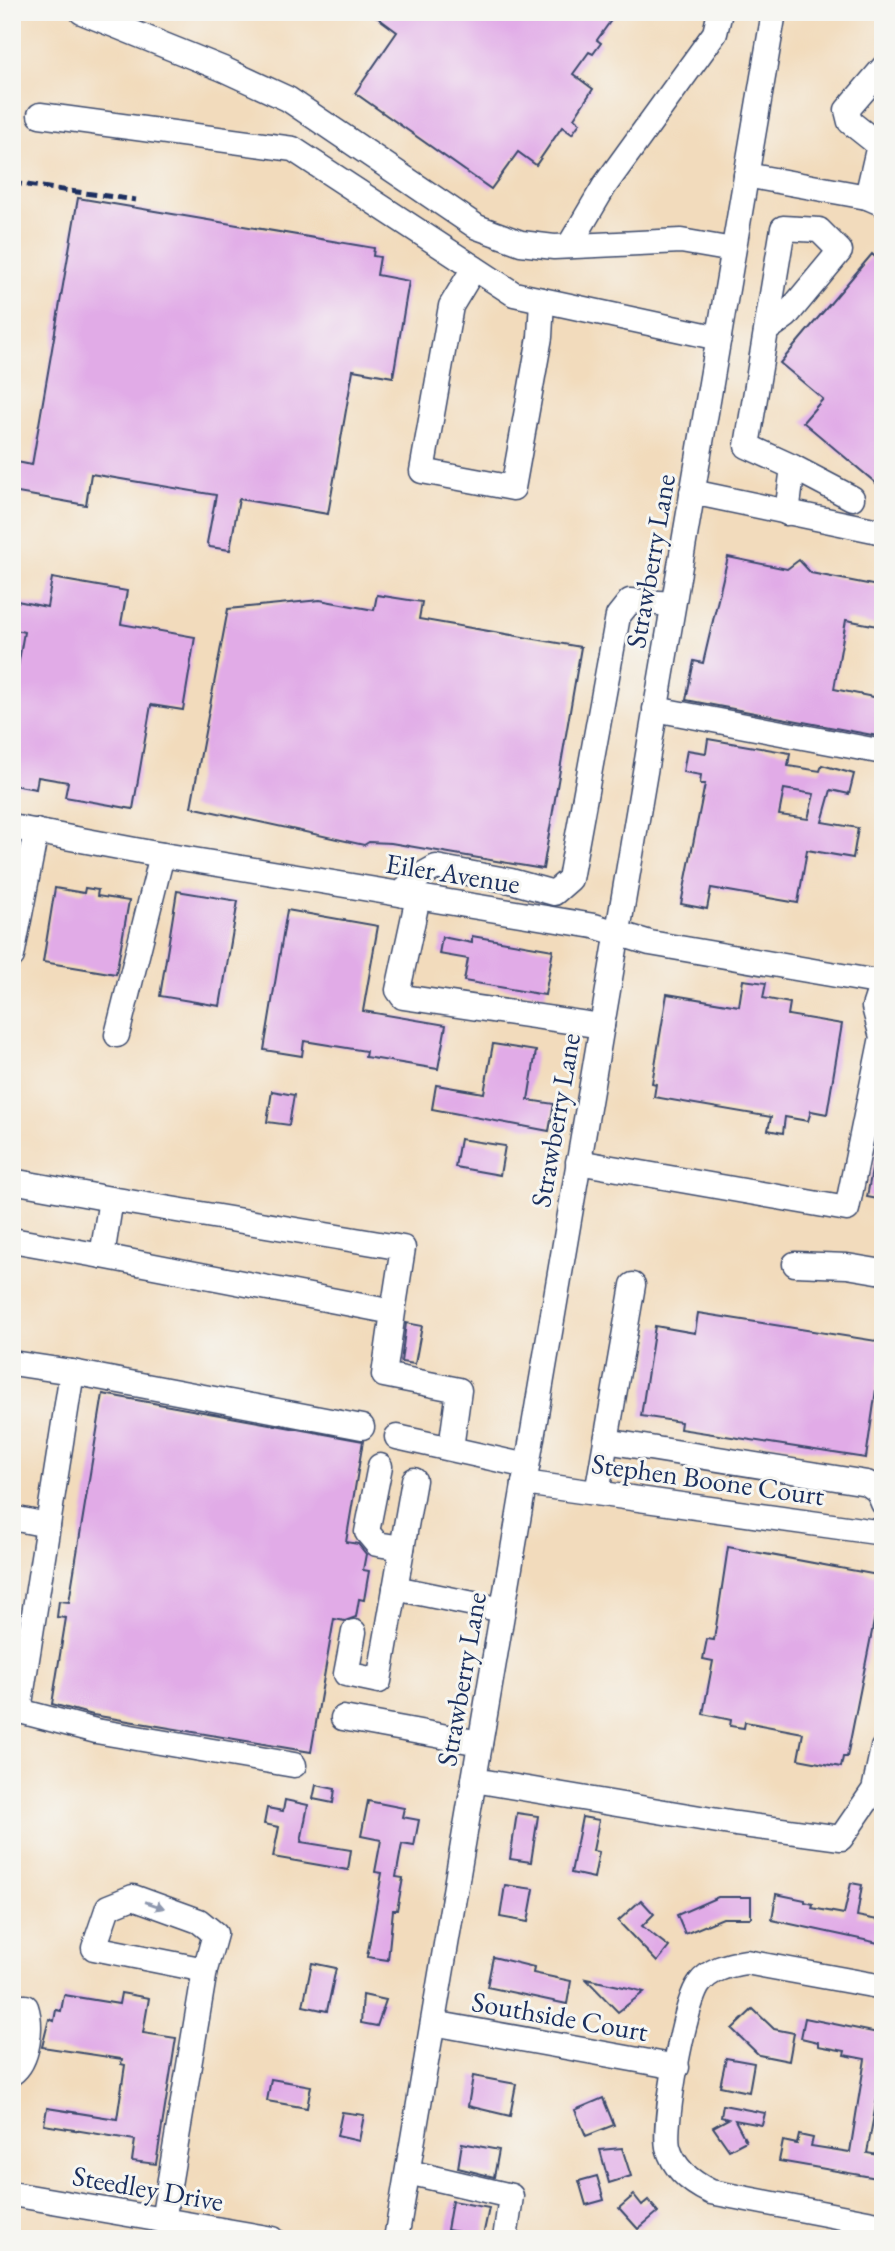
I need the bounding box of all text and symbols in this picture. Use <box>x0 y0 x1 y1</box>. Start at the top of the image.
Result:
street label: Strawberry Lane <box>617 471 683 651</box>
street label: Eiler Avenue <box>383 845 523 901</box>
street label: Strawberry Lane <box>522 1030 588 1210</box>
street label: Stephen Boone Court <box>589 1445 827 1513</box>
street label: Strawberry Lane <box>428 1589 494 1769</box>
one-way arrow <box>145 1900 166 1911</box>
street label: Southside Court <box>469 1983 651 2049</box>
street label: Steedley Drive <box>70 2157 226 2219</box>

